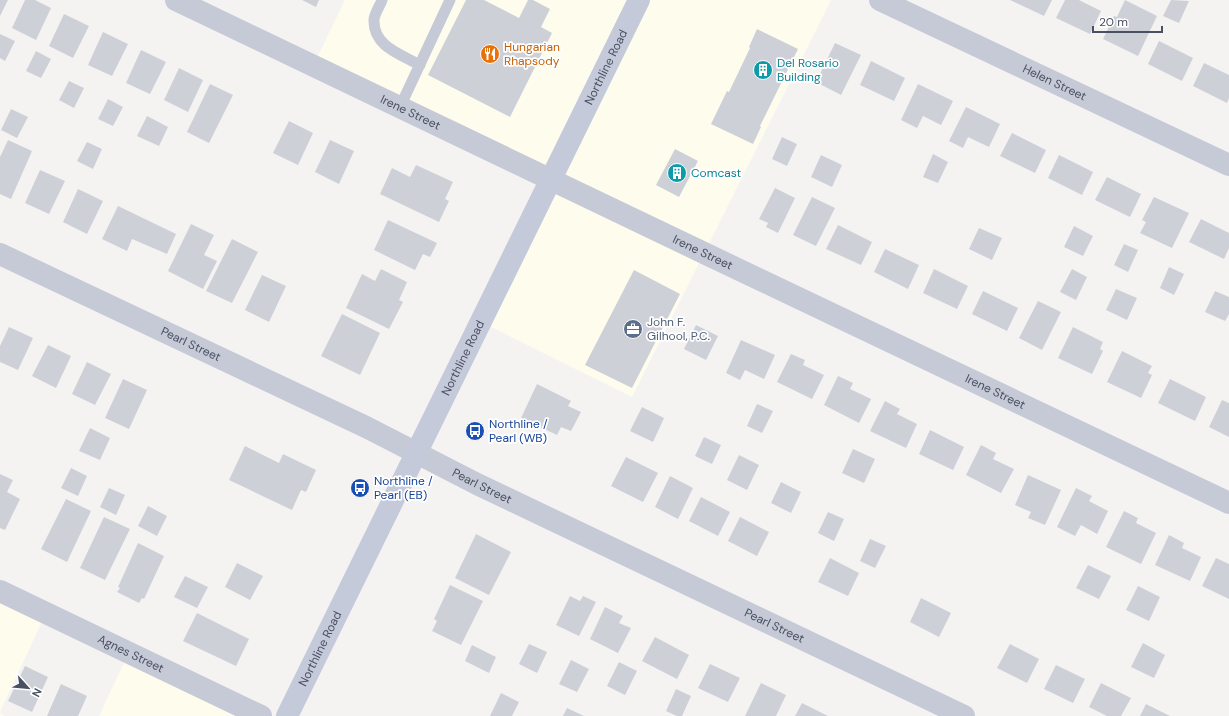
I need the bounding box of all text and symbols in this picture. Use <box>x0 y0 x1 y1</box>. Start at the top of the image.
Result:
scale bar <box>1093 8 1162 34</box>
text: 20 m <box>1099 14 1128 30</box>
street label: Northline Road <box>581 27 631 107</box>
place label: Hungarian Rhapsody <box>504 39 560 69</box>
restaurant icon: Hungarian Rhapsody <box>479 43 501 65</box>
place label: Del Rosario Building <box>777 55 839 85</box>
building icon: Del Rosario Building <box>752 59 774 81</box>
street label: Helen Street <box>1020 61 1089 105</box>
street label: Irene Street <box>378 91 443 134</box>
building icon: Comcast <box>666 162 688 184</box>
place label: Comcast <box>691 165 742 181</box>
street label: Irene Street <box>670 231 736 274</box>
place label: John F. Gilhool, P.C. <box>647 314 710 344</box>
street label: Northline Road <box>438 318 488 398</box>
office icon: John F. Gilhool, P.C. <box>622 318 644 340</box>
street label: Pearl Street <box>158 323 224 365</box>
street label: Irene Street <box>962 370 1028 413</box>
place label: Northline / Pearl (WB) <box>489 416 548 446</box>
bus stop icon: Northline / Pearl (WB) <box>464 420 486 442</box>
street label: Pearl Street <box>449 465 515 508</box>
place label: Northline / Pearl (EB) <box>374 473 433 503</box>
bus stop icon: Northline / Pearl (EB) <box>349 477 371 499</box>
street label: Pearl Street <box>742 605 807 647</box>
street label: Northline Road <box>295 608 345 689</box>
street label: Agnes Street <box>95 631 167 676</box>
north arrow <box>8 668 48 708</box>
text: N <box>29 686 45 699</box>

